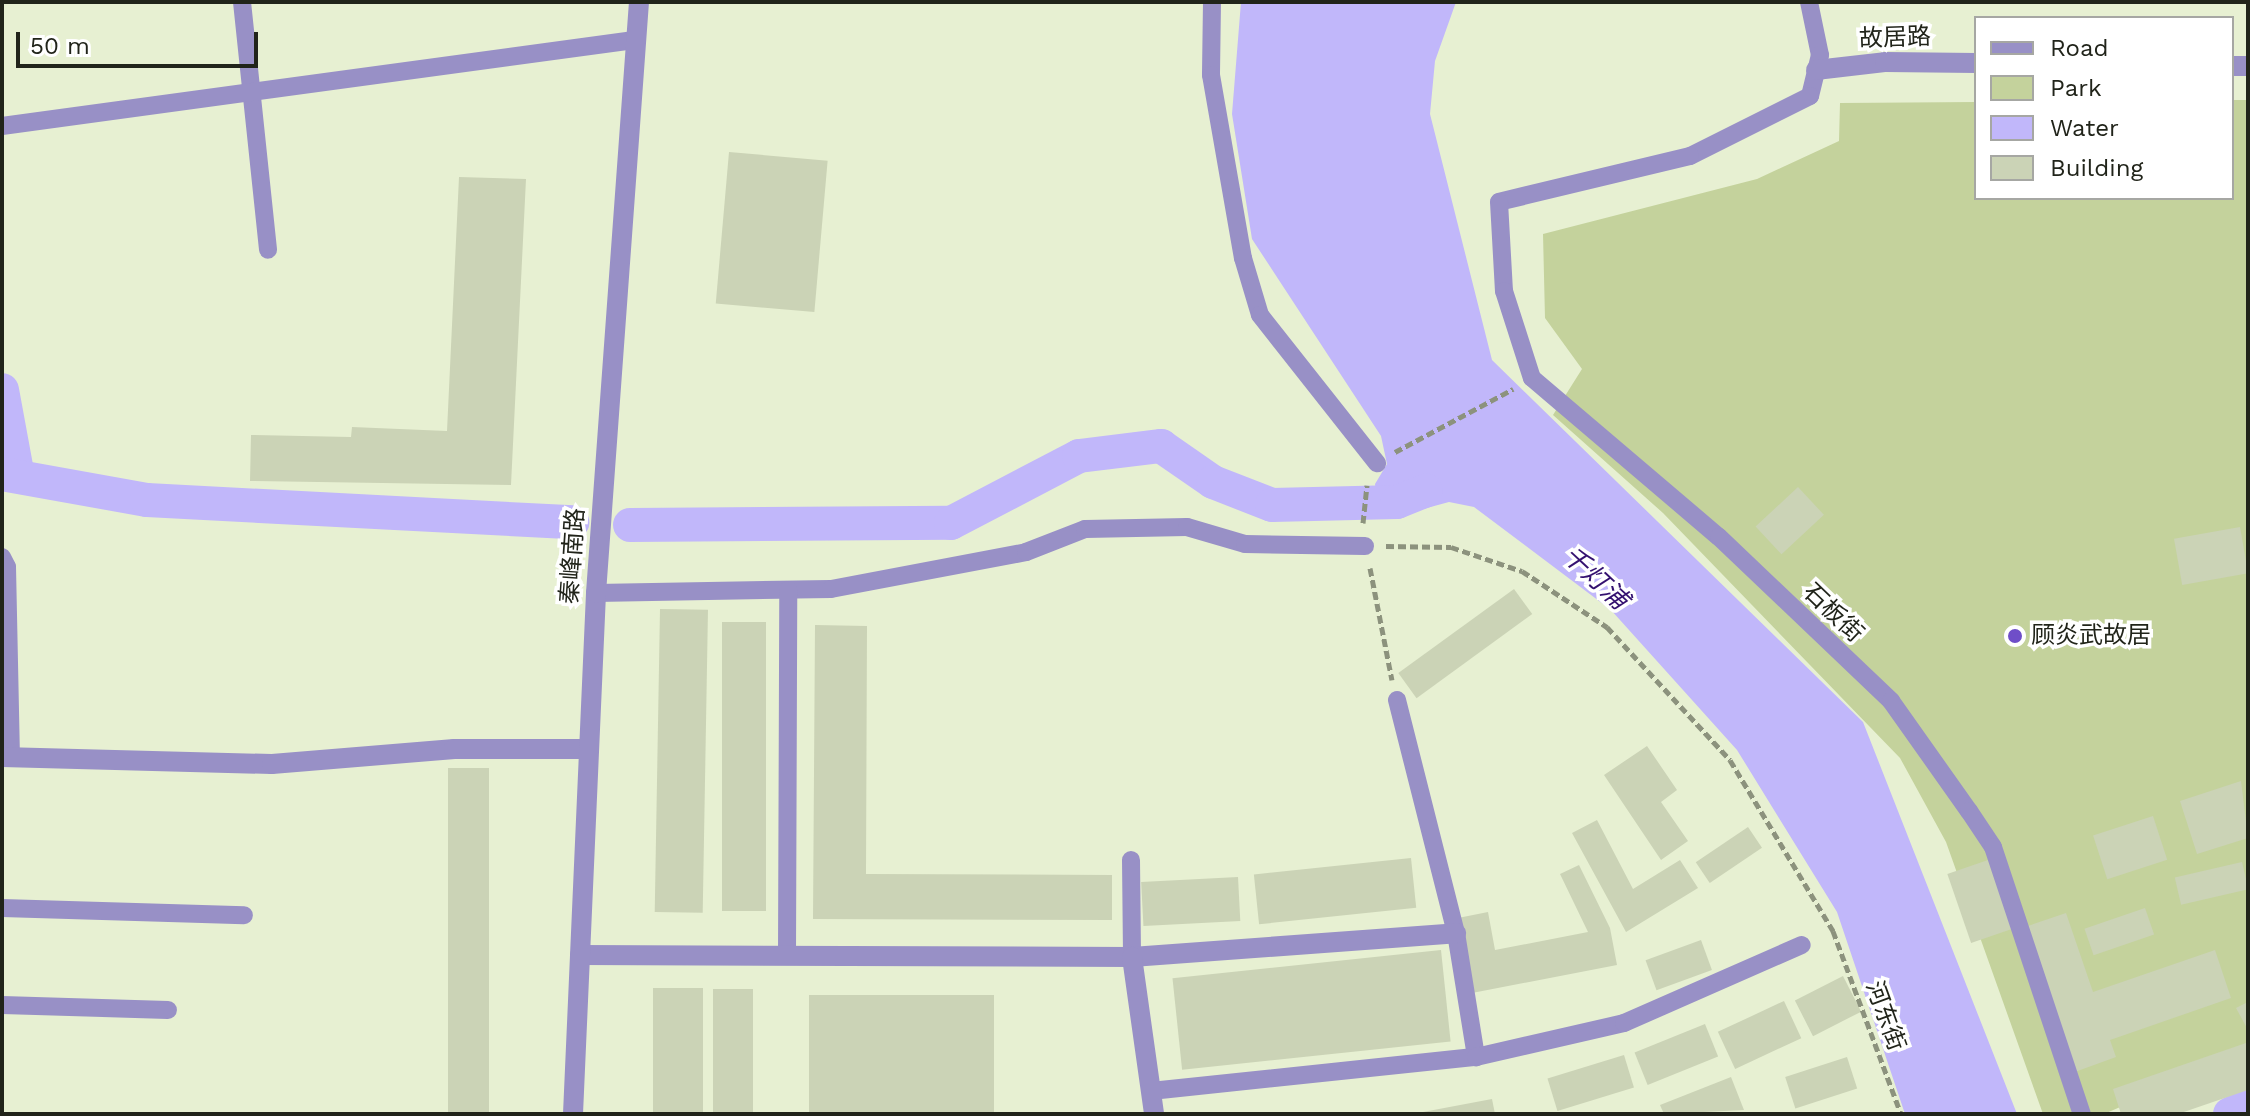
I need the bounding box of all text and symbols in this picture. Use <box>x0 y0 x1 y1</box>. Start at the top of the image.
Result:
scale bar <box>20 16 262 66</box>
legend <box>1974 16 2234 200</box>
street label: 故居路 <box>1859 22 1931 54</box>
text: 50 m <box>30 32 90 60</box>
text: Road <box>2050 34 2109 62</box>
text: Park <box>2050 74 2102 102</box>
text: Water <box>2050 114 2119 142</box>
text: Building <box>2050 154 2143 182</box>
street label: 秦峰南路 <box>555 507 591 605</box>
water label: 千灯浦 <box>1556 540 1634 616</box>
street label: 石板街 <box>1797 578 1869 648</box>
place label: 顾炎武故居 <box>2031 622 2151 650</box>
marker: 顾炎武故居 <box>2006 627 2024 645</box>
street label: 河东街 <box>1859 977 1911 1055</box>

